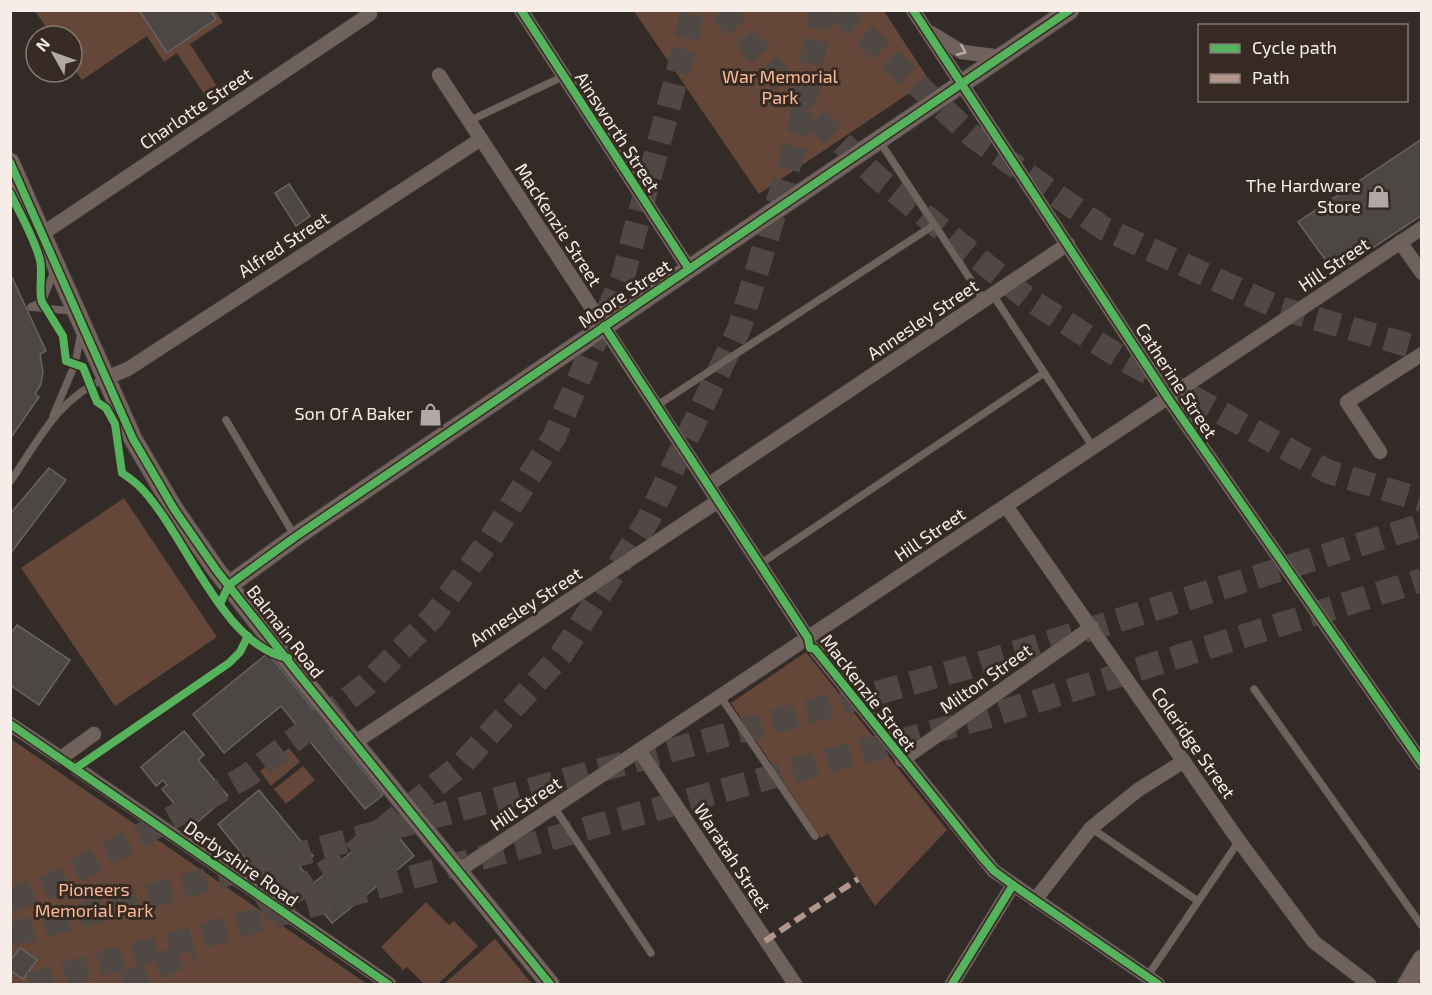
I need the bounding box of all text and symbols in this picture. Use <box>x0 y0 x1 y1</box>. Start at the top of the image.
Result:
north arrow <box>24 24 84 84</box>
legend <box>1198 24 1408 102</box>
text: N <box>31 34 53 55</box>
text: Cycle path <box>1252 36 1337 58</box>
one-way arrow <box>955 43 966 55</box>
street label: Charlotte Street <box>135 62 256 154</box>
park label: War Memorial Park <box>722 65 839 108</box>
text: Path <box>1252 66 1290 88</box>
street label: Ainsworth Street <box>571 67 665 196</box>
street label: MacKenzie Street <box>511 159 607 290</box>
place label: The Hardware Store <box>1246 174 1361 217</box>
shop icon: The Hardware Store <box>1366 183 1392 209</box>
street label: Alfred Street <box>234 206 333 282</box>
street label: Hill Street <box>1294 232 1373 296</box>
street label: Moore Street <box>574 254 675 332</box>
street label: Annesley Street <box>863 274 982 364</box>
street label: Catherine Street <box>1131 319 1222 442</box>
shop icon: Son Of A Baker <box>418 401 444 427</box>
place label: Son Of A Baker <box>295 402 413 424</box>
street label: Hill Street <box>890 502 969 566</box>
street label: Annesley Street <box>465 562 586 651</box>
street label: Balmain Road <box>243 580 329 682</box>
street label: MacKenzie Street <box>816 630 921 755</box>
street label: Milton Street <box>935 638 1036 718</box>
street label: Coleridge Street <box>1147 682 1241 803</box>
street label: Hill Street <box>486 771 565 835</box>
street label: Waratah Street <box>690 799 776 916</box>
street label: Derbyshire Road <box>180 816 303 911</box>
park label: Pioneers Memorial Park <box>35 878 153 921</box>

